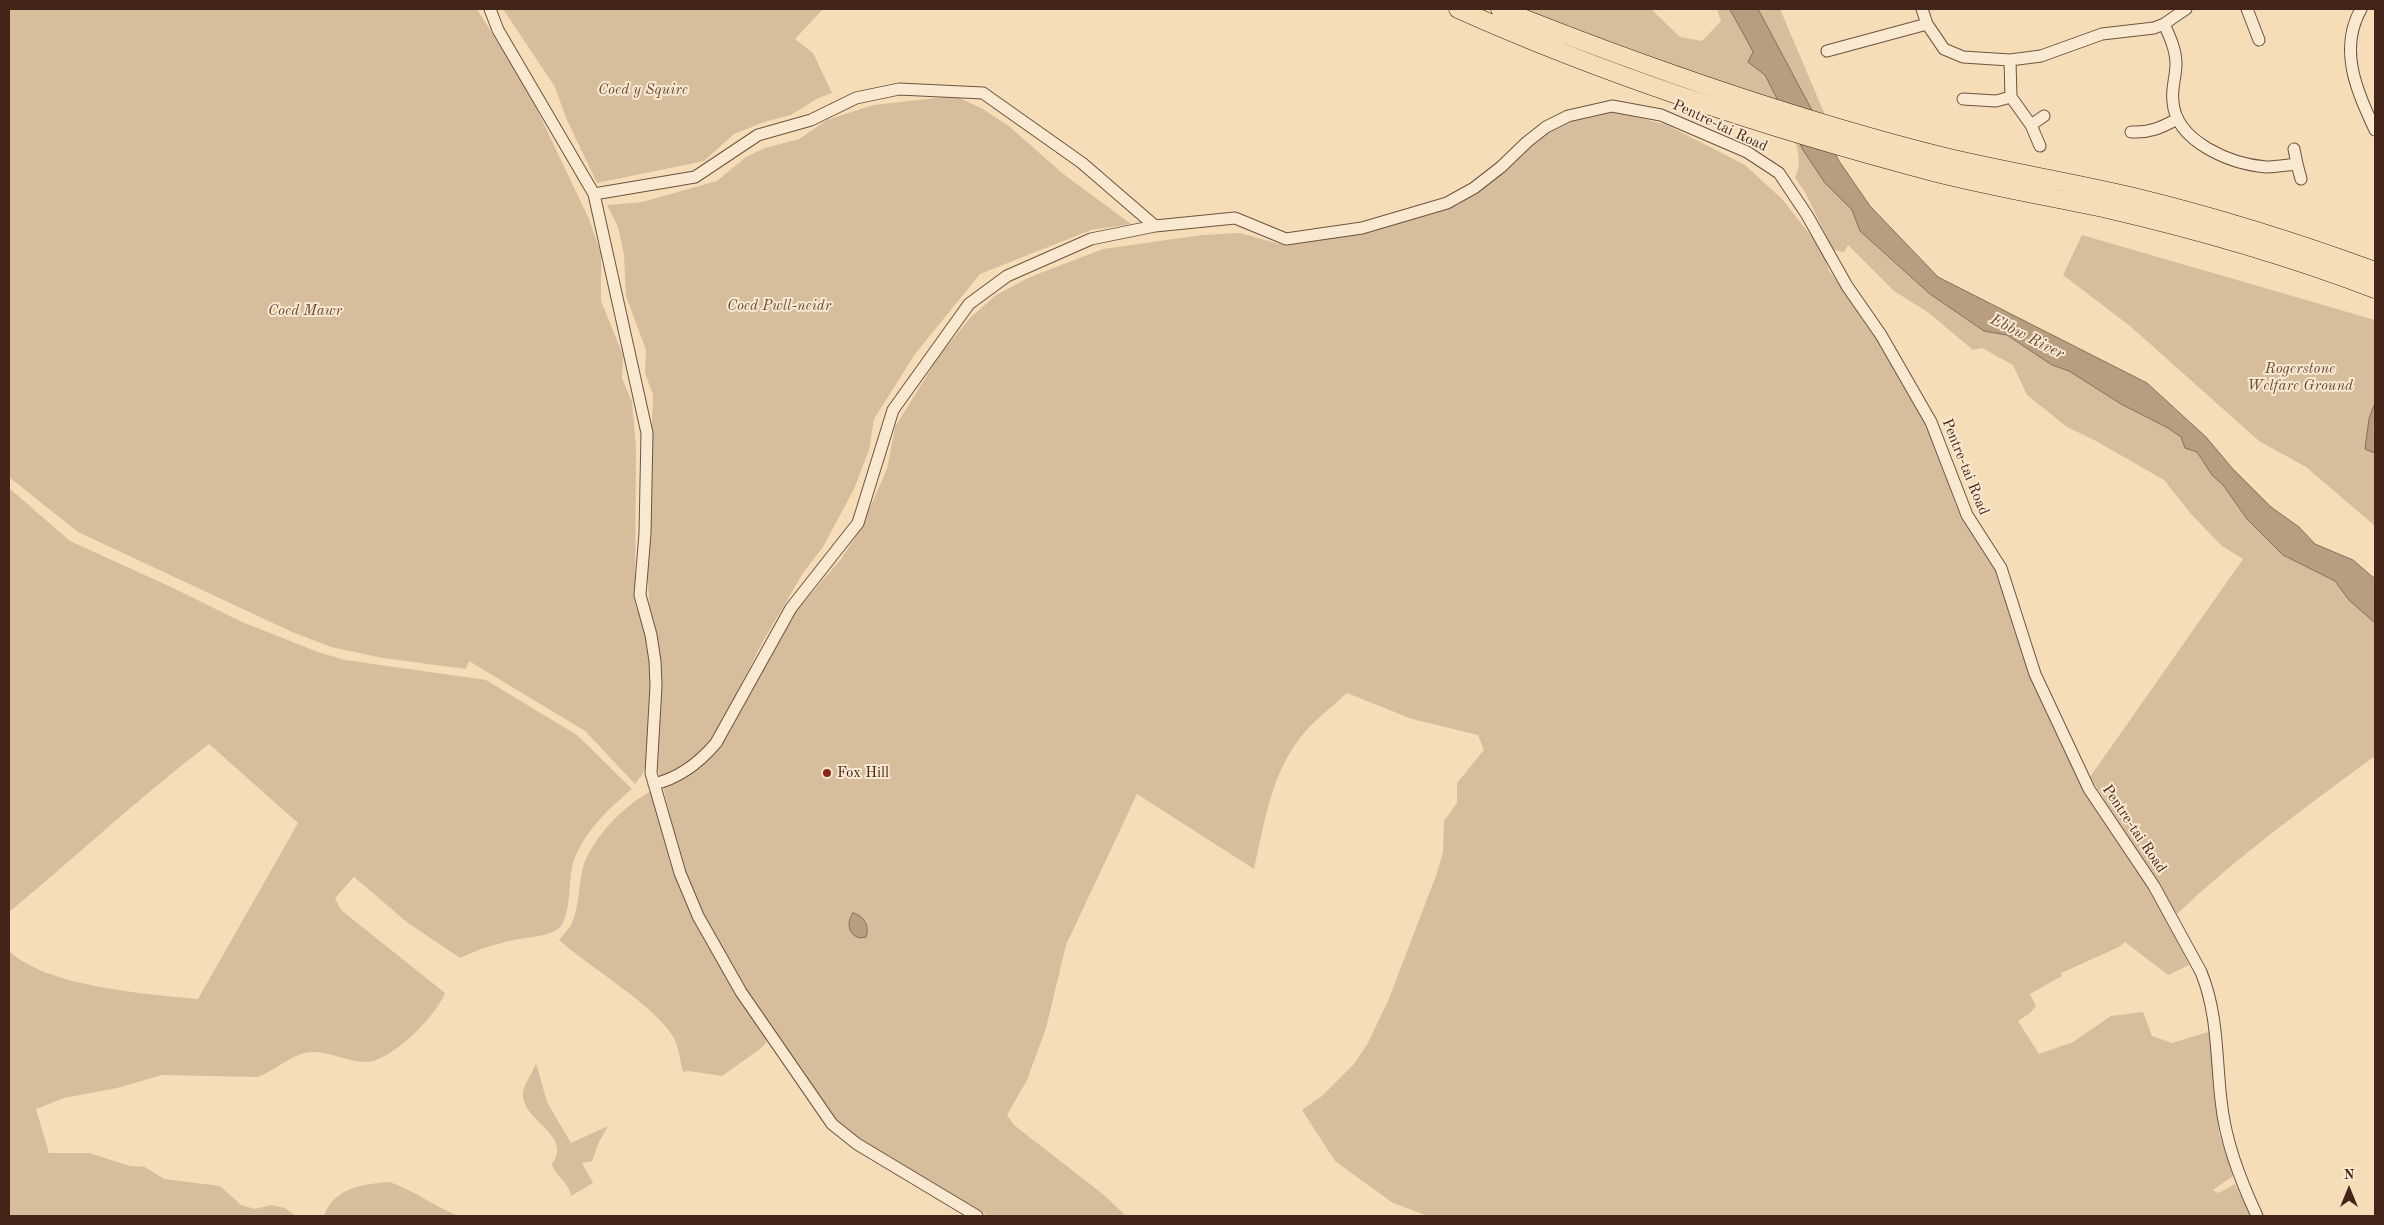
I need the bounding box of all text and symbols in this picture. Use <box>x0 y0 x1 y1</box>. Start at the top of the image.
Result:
park label: Coed y Squire <box>598 81 688 99</box>
street label: Pentre-tai Road <box>1670 96 1770 156</box>
park label: Coed Pwll-neidr <box>727 297 831 315</box>
park label: Coed Mawr <box>268 302 342 320</box>
water label: Ebbw River <box>1987 310 2067 364</box>
park label: Rogerstone Welfare Ground <box>2247 360 2353 395</box>
street label: Pentre-tai Road <box>1937 416 1993 518</box>
place label: Fox Hill <box>837 764 889 782</box>
marker: Fox Hill <box>821 767 833 779</box>
street label: Pentre-tai Road <box>2098 781 2170 877</box>
north arrow <box>2324 1165 2374 1215</box>
text: N <box>2344 1168 2354 1182</box>

